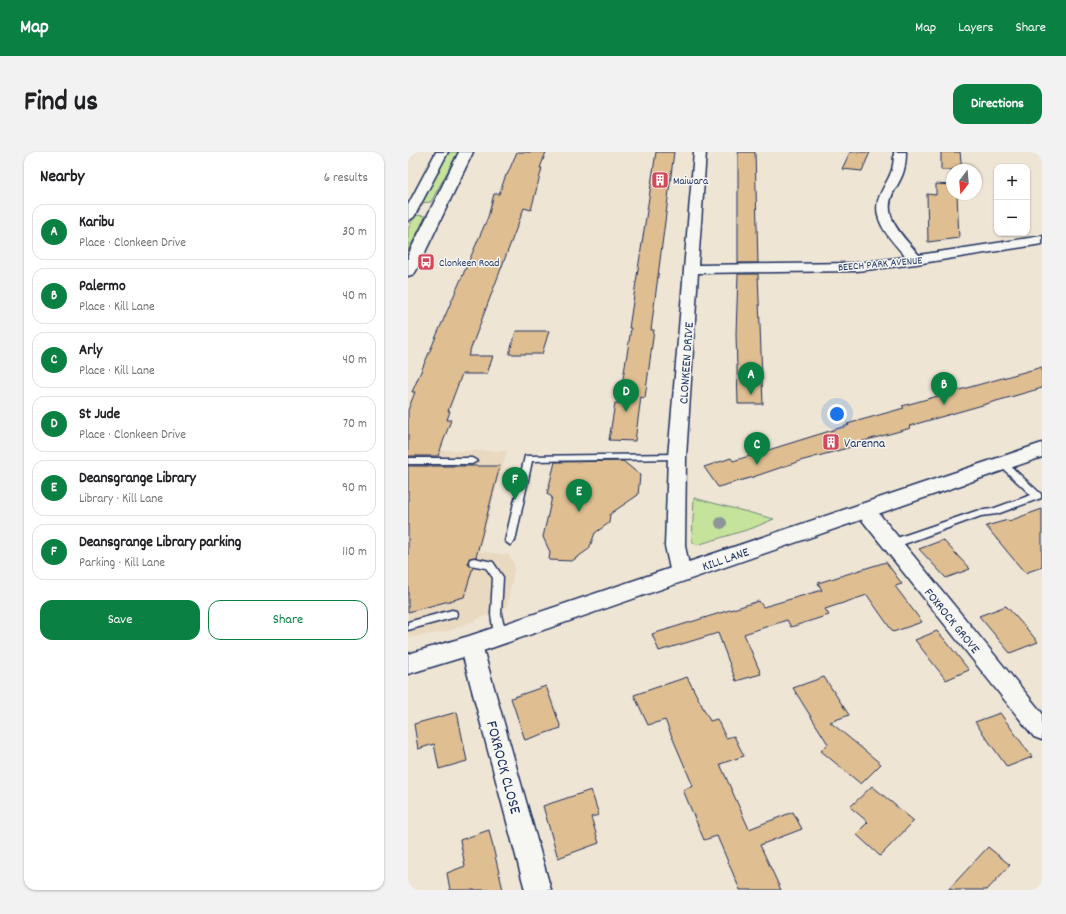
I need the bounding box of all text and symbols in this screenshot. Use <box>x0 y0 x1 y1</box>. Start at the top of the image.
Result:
text: Map <box>20 15 49 42</box>
text: Map <box>915 18 936 38</box>
text: Layers <box>958 18 993 38</box>
text: Share <box>1015 18 1046 38</box>
text: Find us <box>24 84 98 124</box>
button: Directions <box>953 84 1042 124</box>
north arrow <box>946 164 982 200</box>
map controls <box>994 164 1030 236</box>
button: + <box>994 164 1030 200</box>
text: Nearby <box>40 166 84 190</box>
text: 6 results <box>324 169 368 188</box>
building icon: Maiwara <box>650 170 670 190</box>
place label: Maiwara <box>673 174 709 190</box>
button: − <box>994 200 1030 236</box>
text: Karibu <box>79 212 114 234</box>
text: A <box>50 223 58 242</box>
text: 30 m <box>342 223 367 242</box>
text: Place · Clonkeen Drive <box>79 234 186 253</box>
bus stop icon: Clonkeen Road <box>416 252 436 272</box>
street label: BEECH PARK AVENUE <box>837 253 923 277</box>
place label: Clonkeen Road <box>439 256 499 272</box>
text: Palermo <box>79 276 126 298</box>
text: B <box>51 287 57 306</box>
text: 40 m <box>343 287 367 306</box>
text: Place · Kill Lane <box>79 298 155 317</box>
street label: CLONKEEN DRIVE <box>675 321 700 405</box>
text: Arly <box>79 340 102 362</box>
text: C <box>51 351 57 370</box>
text: 40 m <box>343 351 367 370</box>
text: Place · Kill Lane <box>79 362 155 381</box>
pin: A <box>738 362 764 395</box>
pin: B <box>931 372 957 405</box>
pin: D <box>613 379 639 412</box>
text: St Jude <box>79 404 120 426</box>
your location <box>827 404 847 424</box>
text: D <box>51 415 57 434</box>
text: 70 m <box>343 415 367 434</box>
text: Place · Clonkeen Drive <box>79 426 186 445</box>
pin: C <box>744 432 770 465</box>
building icon: Varenna <box>821 432 841 452</box>
place label: Varenna <box>844 435 886 454</box>
pin: F <box>502 467 528 500</box>
text: Deansgrange Library <box>79 468 196 490</box>
text: E <box>51 479 57 498</box>
text: 90 m <box>342 479 367 498</box>
pin: E <box>566 479 592 512</box>
text: Library · Kill Lane <box>79 490 163 509</box>
text: Deansgrange Library parking <box>79 532 241 554</box>
text: F <box>51 543 57 562</box>
text: 110 m <box>342 543 367 562</box>
street label: KILL LANE <box>700 543 752 577</box>
text: Parking · Kill Lane <box>79 554 165 573</box>
street label: FOXROCK GROVE <box>919 585 984 659</box>
button: Save <box>40 600 200 640</box>
button: Share <box>208 600 368 640</box>
street label: FOXROCK CLOSE <box>479 718 526 818</box>

